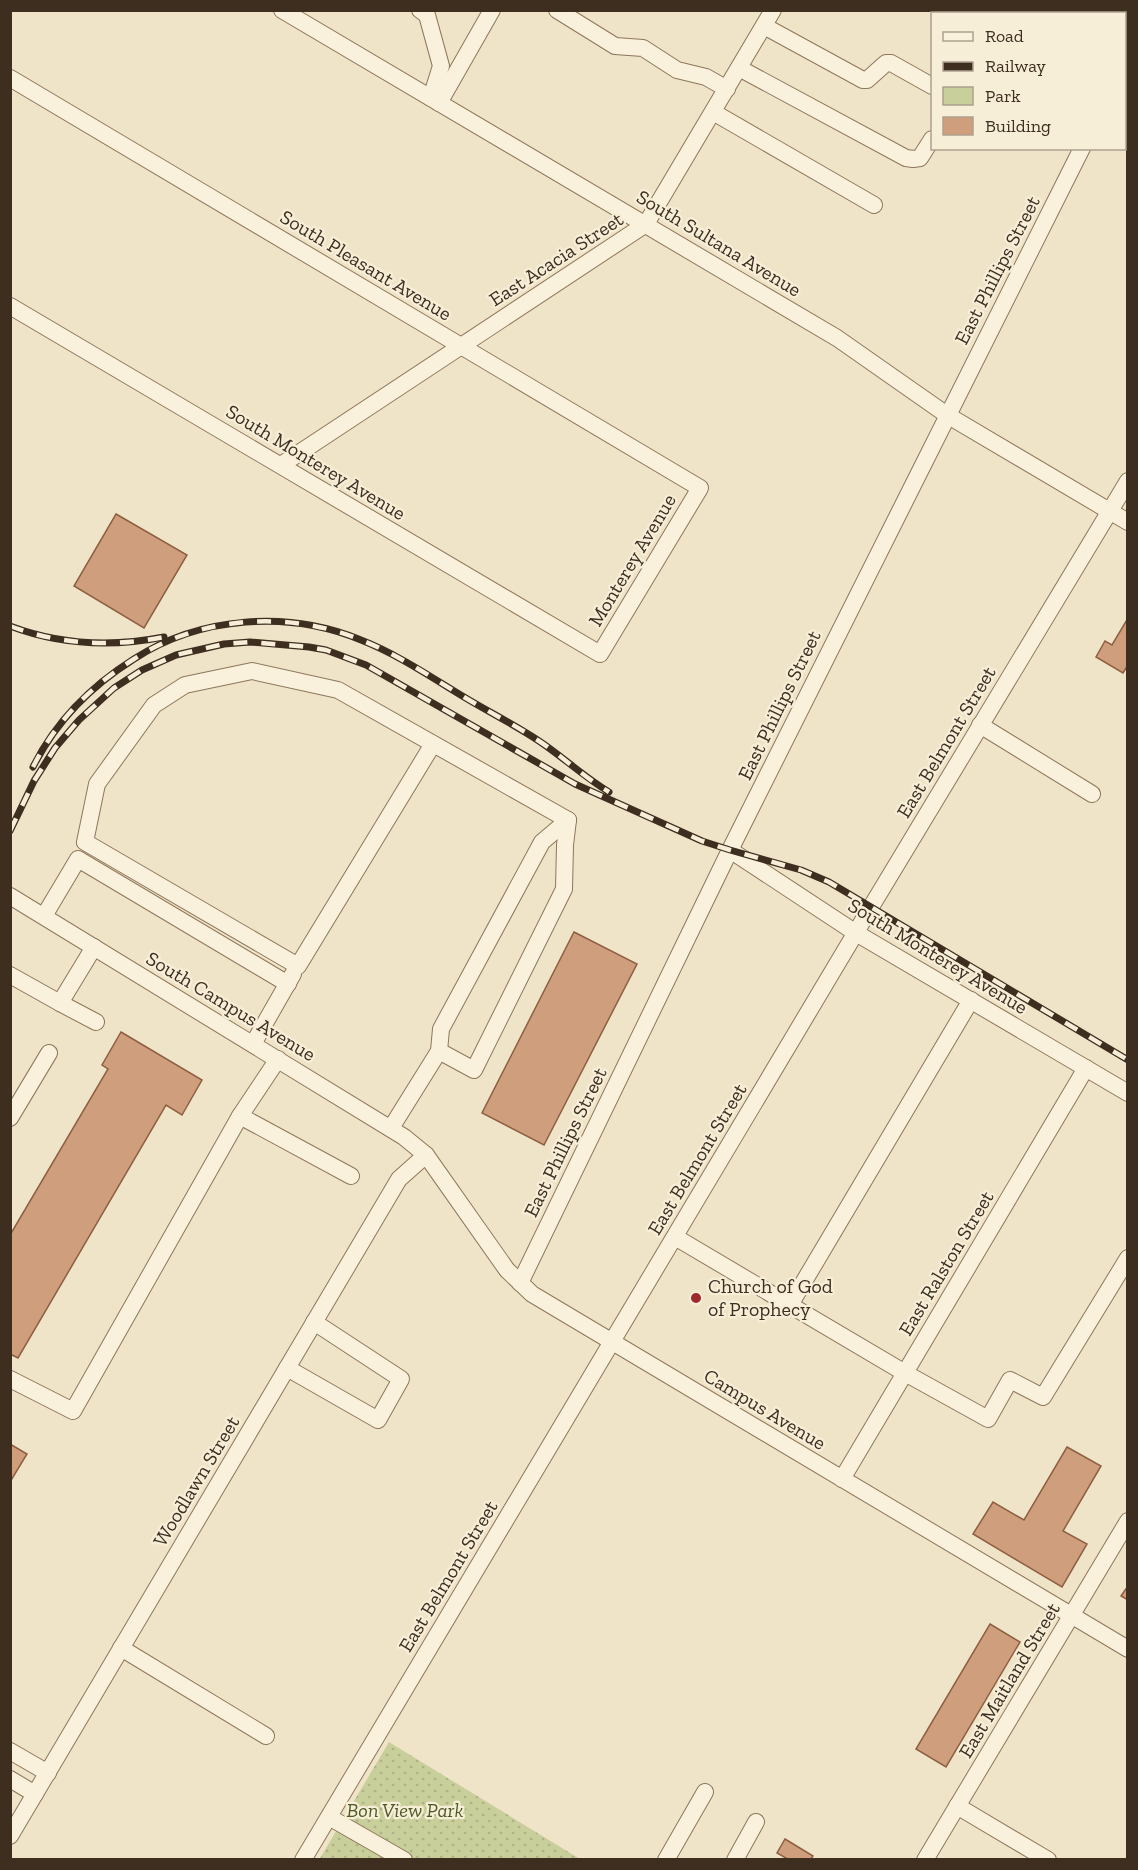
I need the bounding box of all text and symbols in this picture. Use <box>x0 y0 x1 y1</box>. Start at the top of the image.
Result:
legend <box>931 12 1126 150</box>
text: Road <box>985 25 1024 47</box>
text: Railway <box>985 55 1047 77</box>
text: Park <box>985 85 1021 107</box>
text: Building <box>985 115 1051 137</box>
street label: South Sultana Avenue <box>632 184 806 302</box>
street label: East Phillips Street <box>949 191 1045 348</box>
street label: South Pleasant Avenue <box>276 204 456 326</box>
street label: East Acacia Street <box>485 206 628 311</box>
street label: South Monterey Avenue <box>222 399 410 525</box>
street label: Monterey Avenue <box>583 489 681 631</box>
street label: East Phillips Street <box>732 626 826 784</box>
street label: East Belmont Street <box>891 661 1001 822</box>
street label: South Monterey Avenue <box>844 893 1032 1019</box>
street label: South Campus Avenue <box>142 946 320 1066</box>
street label: East Phillips Street <box>518 1063 612 1221</box>
street label: East Belmont Street <box>642 1078 752 1239</box>
street label: East Ralston Street <box>893 1186 999 1340</box>
place label: Church of God of Prophecy <box>708 1274 833 1321</box>
marker: Church of God of Prophecy <box>689 1291 703 1305</box>
street label: Campus Avenue <box>700 1363 830 1455</box>
street label: Woodlawn Street <box>148 1411 245 1551</box>
street label: East Belmont Street <box>393 1495 503 1656</box>
street label: East Maitland Street <box>953 1597 1065 1762</box>
park label: Bon View Park <box>347 1798 463 1822</box>

